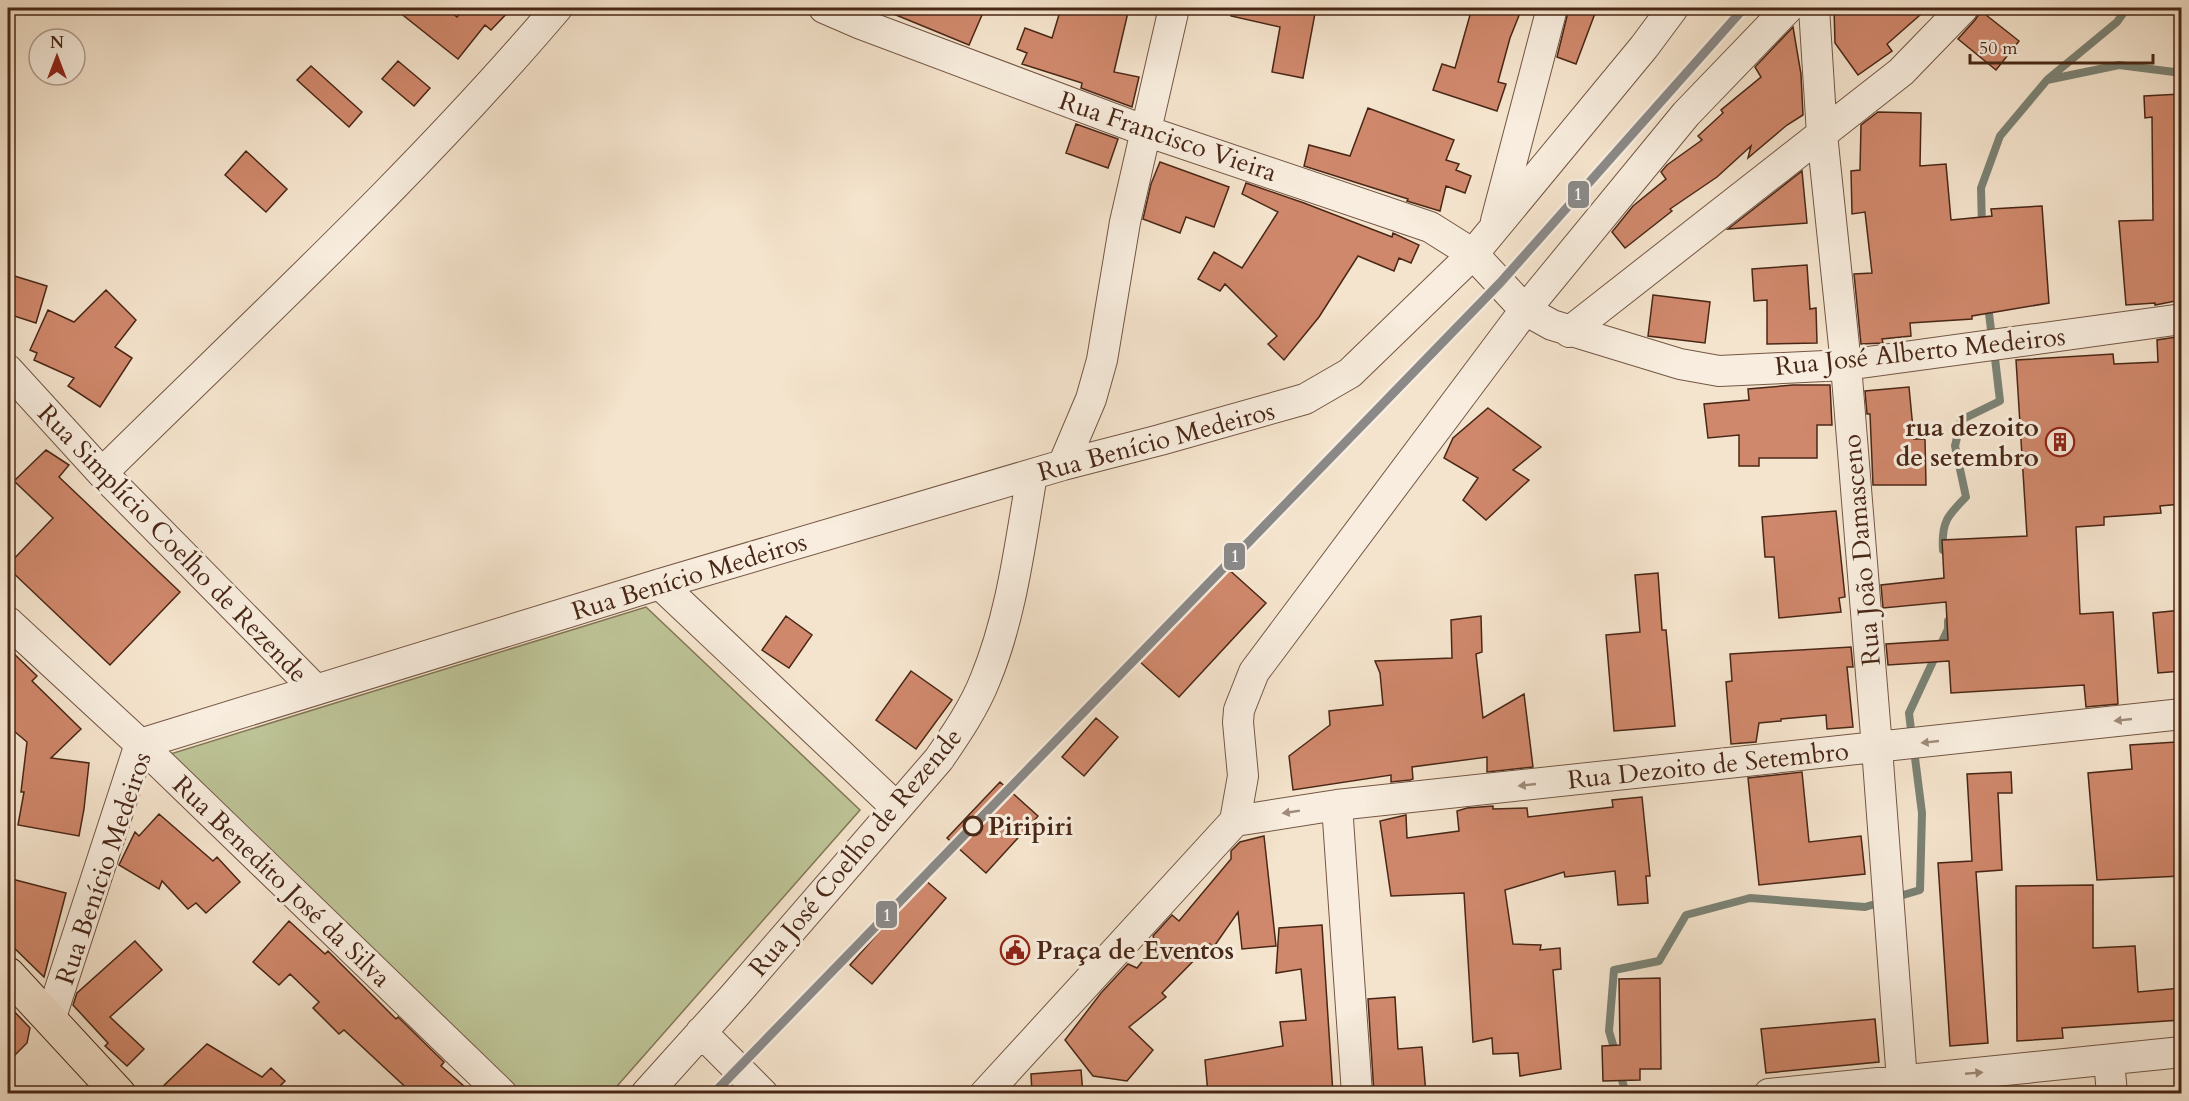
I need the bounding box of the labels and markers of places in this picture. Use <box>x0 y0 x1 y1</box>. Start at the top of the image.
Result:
place label: rua dezoito de setembro <box>1896 410 2039 475</box>
building icon: rua dezoito de setembro <box>2044 426 2076 458</box>
place label: Piripiri <box>988 809 1073 844</box>
marker: Piripiri <box>963 816 983 836</box>
place label: Praça de Eventos <box>1036 933 1234 968</box>
public building icon: Praça de Eventos <box>999 934 1031 966</box>

